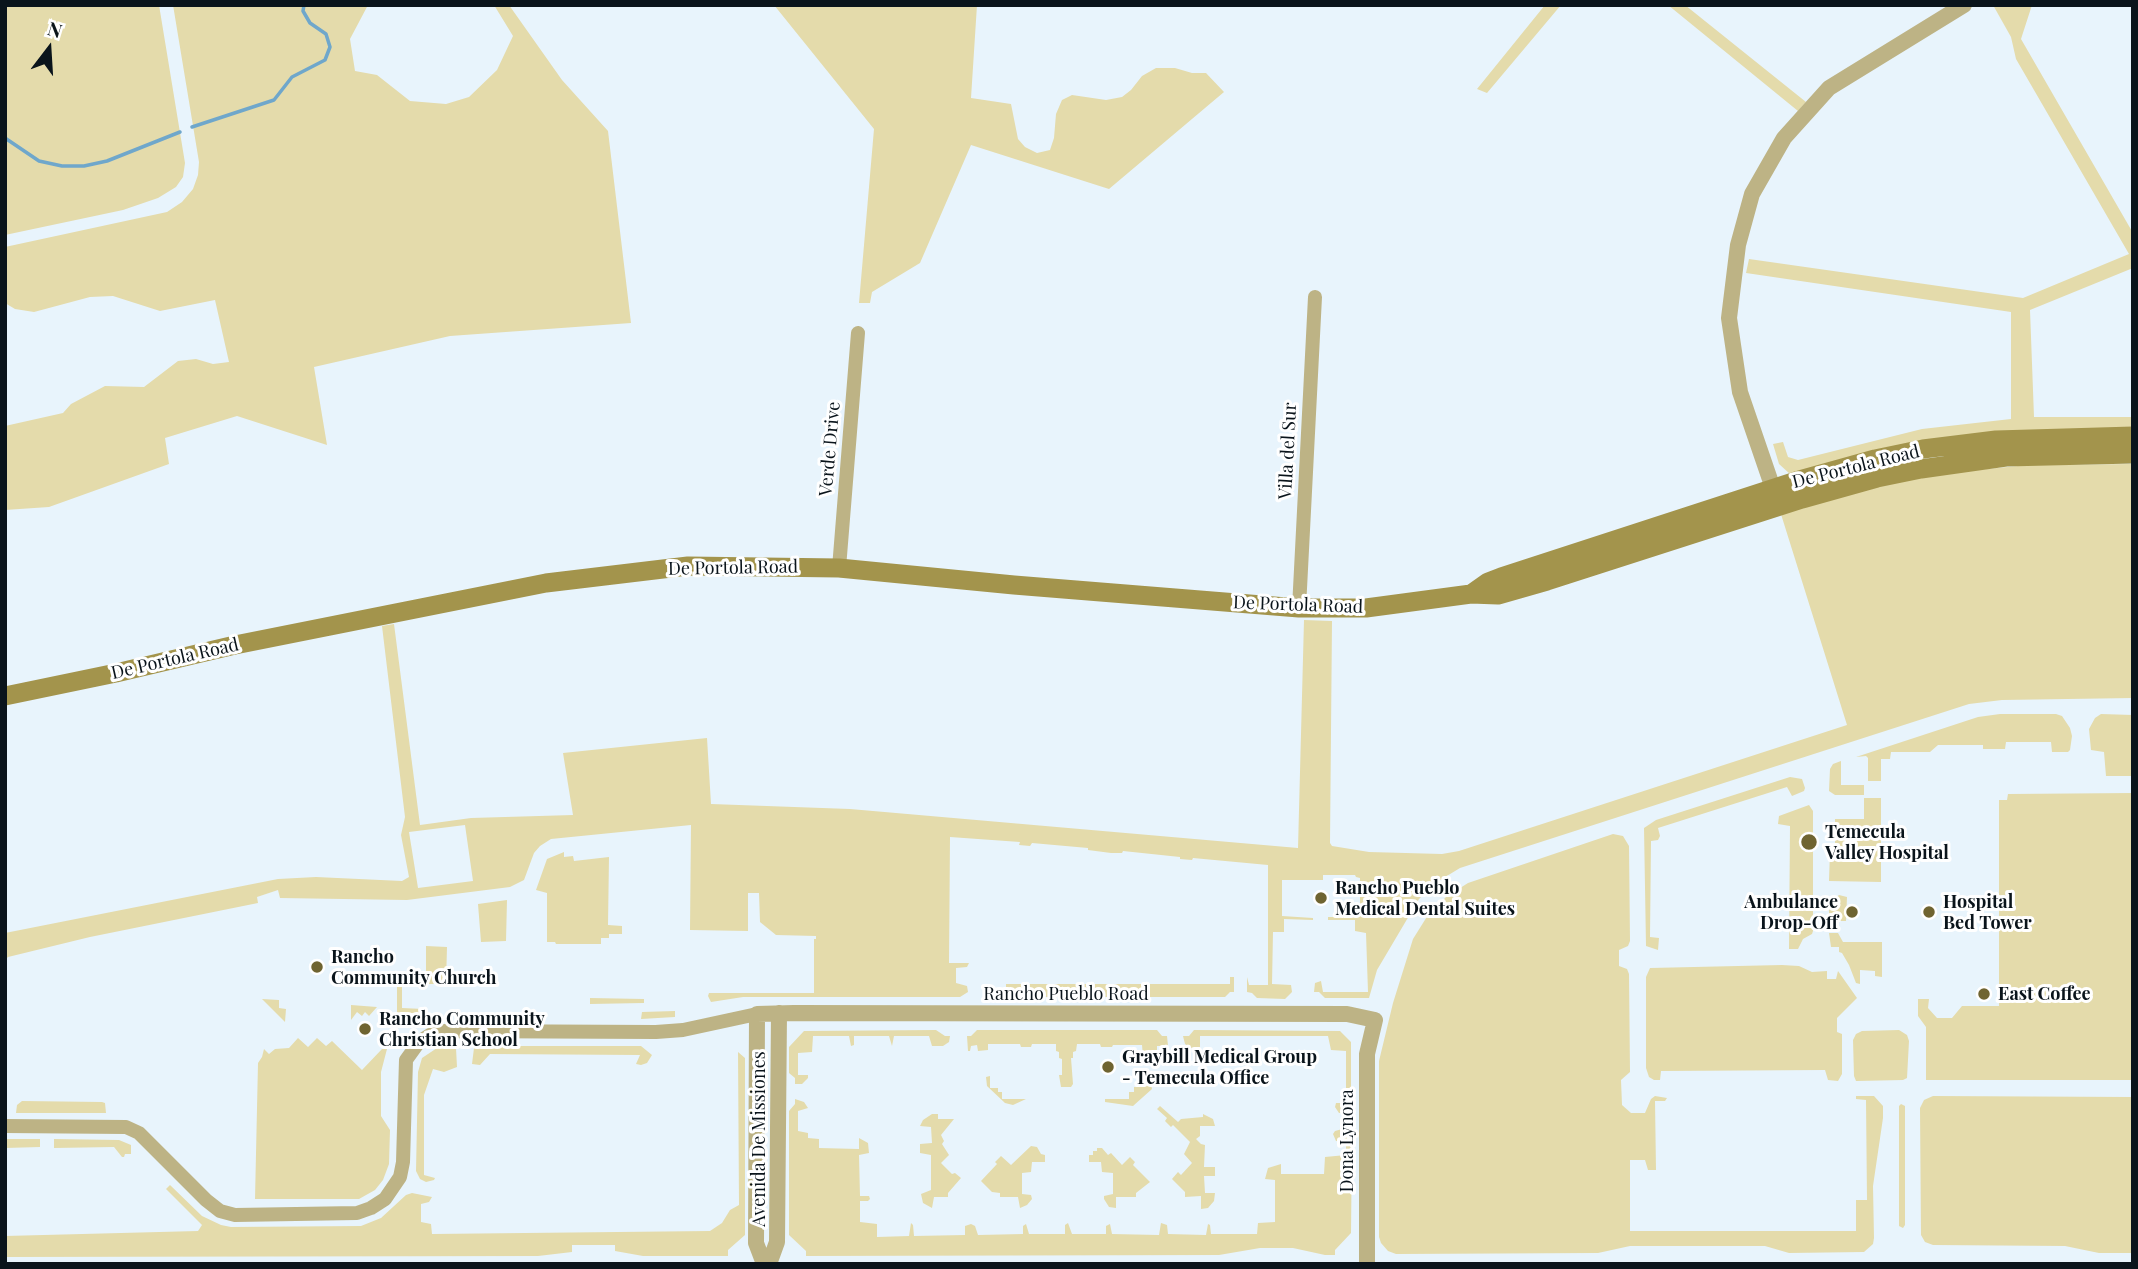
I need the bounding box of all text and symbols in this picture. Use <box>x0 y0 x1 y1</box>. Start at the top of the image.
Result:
north arrow <box>14 14 84 84</box>
text: N <box>45 14 66 43</box>
street label: Verde Drive <box>815 401 845 497</box>
street label: Villa del Sur <box>1275 402 1301 500</box>
street label: De Portola Road <box>1790 441 1922 493</box>
street label: De Portola Road <box>668 556 798 580</box>
street label: De Portola Road <box>1232 592 1364 618</box>
street label: De Portola Road <box>109 634 241 684</box>
place label: Temecula Valley Hospital <box>1825 821 1949 864</box>
marker: Temecula Valley Hospital <box>1799 832 1819 852</box>
place label: Rancho Pueblo Medical Dental Suites <box>1335 877 1515 920</box>
marker: Rancho Pueblo Medical Dental Suites <box>1313 890 1329 906</box>
place label: Ambulance Drop-Off <box>1744 891 1838 934</box>
place label: Hospital Bed Tower <box>1943 891 2032 934</box>
marker: Ambulance Drop-Off <box>1844 904 1860 920</box>
marker: Hospital Bed Tower <box>1921 904 1937 920</box>
place label: Rancho Community Church <box>331 946 497 988</box>
marker: Rancho Community Church <box>309 959 325 975</box>
street label: Rancho Pueblo Road <box>983 983 1149 1005</box>
place label: East Coffee <box>1998 983 2091 1005</box>
marker: East Coffee <box>1976 986 1992 1002</box>
place label: Rancho Community Christian School <box>379 1008 545 1050</box>
marker: Rancho Community Christian School <box>357 1021 373 1037</box>
place label: Graybill Medical Group - Temecula Office <box>1122 1046 1317 1088</box>
street label: Avenida De Missiones <box>748 1051 770 1227</box>
marker: Graybill Medical Group - Temecula Office <box>1100 1059 1116 1075</box>
street label: Dona Lynora <box>1336 1089 1358 1193</box>

